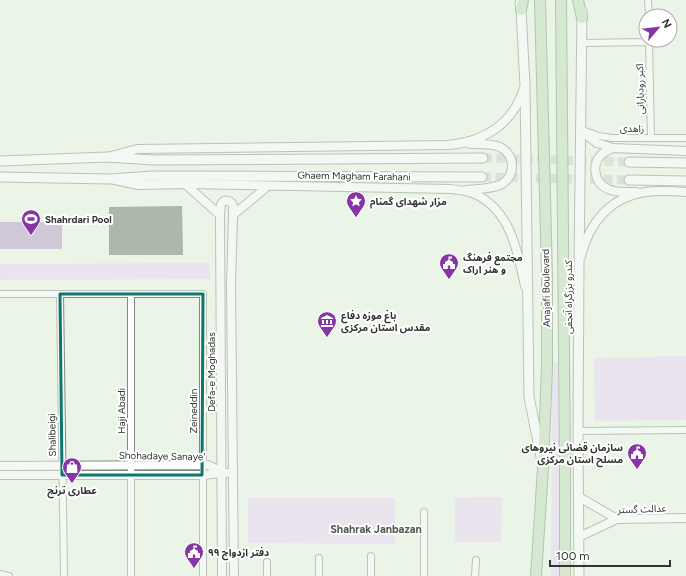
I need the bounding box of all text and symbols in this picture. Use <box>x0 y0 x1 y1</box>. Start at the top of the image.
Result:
north arrow <box>638 8 678 48</box>
text: N <box>659 17 674 30</box>
street label: اکبر رودبارانی <box>633 64 647 114</box>
street label: زاهدی <box>620 122 645 135</box>
street label: Ghaem Magham Farahani <box>297 169 411 183</box>
place icon: مزار شهدای گمنام <box>345 190 367 218</box>
place label: مزار شهدای گمنام <box>370 195 447 209</box>
sports icon: Shahrdari Pool <box>20 208 42 236</box>
place label: Shahrdari Pool <box>45 213 112 226</box>
street label: Anajafi Boulevard <box>539 249 553 327</box>
place label: مجتمع فرهنگ و هنر اراک <box>463 251 523 276</box>
public building icon: مجتمع فرهنگ و هنر اراک <box>438 252 460 280</box>
street label: کندرو بزرگراه آنجفی <box>562 259 575 334</box>
place label: باغ موزه دفاع مقدس استان مرکزی <box>341 309 431 334</box>
museum icon: باغ موزه دفاع مقدس استان مرکزی <box>316 310 338 338</box>
street label: Defa-e Moghadas <box>205 332 218 412</box>
street label: Haji Abadi <box>115 388 128 434</box>
street label: Zeineddin <box>187 388 200 433</box>
street label: Shalibeigi <box>45 413 59 457</box>
place label: سازمان قضائی نیروهای مسلح استان مرکزی <box>521 441 623 468</box>
public building icon: سازمان قضائی نیروهای مسلح استان مرکزی <box>626 442 648 470</box>
street label: Shohadaye Sanaye' <box>119 449 205 463</box>
shop icon: عطاری ترنج <box>61 456 83 484</box>
place label: عطاری ترنج <box>47 484 97 499</box>
street label: عدالت گستر <box>616 502 667 516</box>
district label: Shahrak Janbazan <box>330 523 422 536</box>
public building icon: دفتر ازدواج ۹۹ <box>183 541 205 569</box>
scale bar <box>550 542 670 568</box>
place label: دفتر ازدواج ۹۹ <box>208 546 269 561</box>
text: 100 m <box>556 549 590 563</box>

